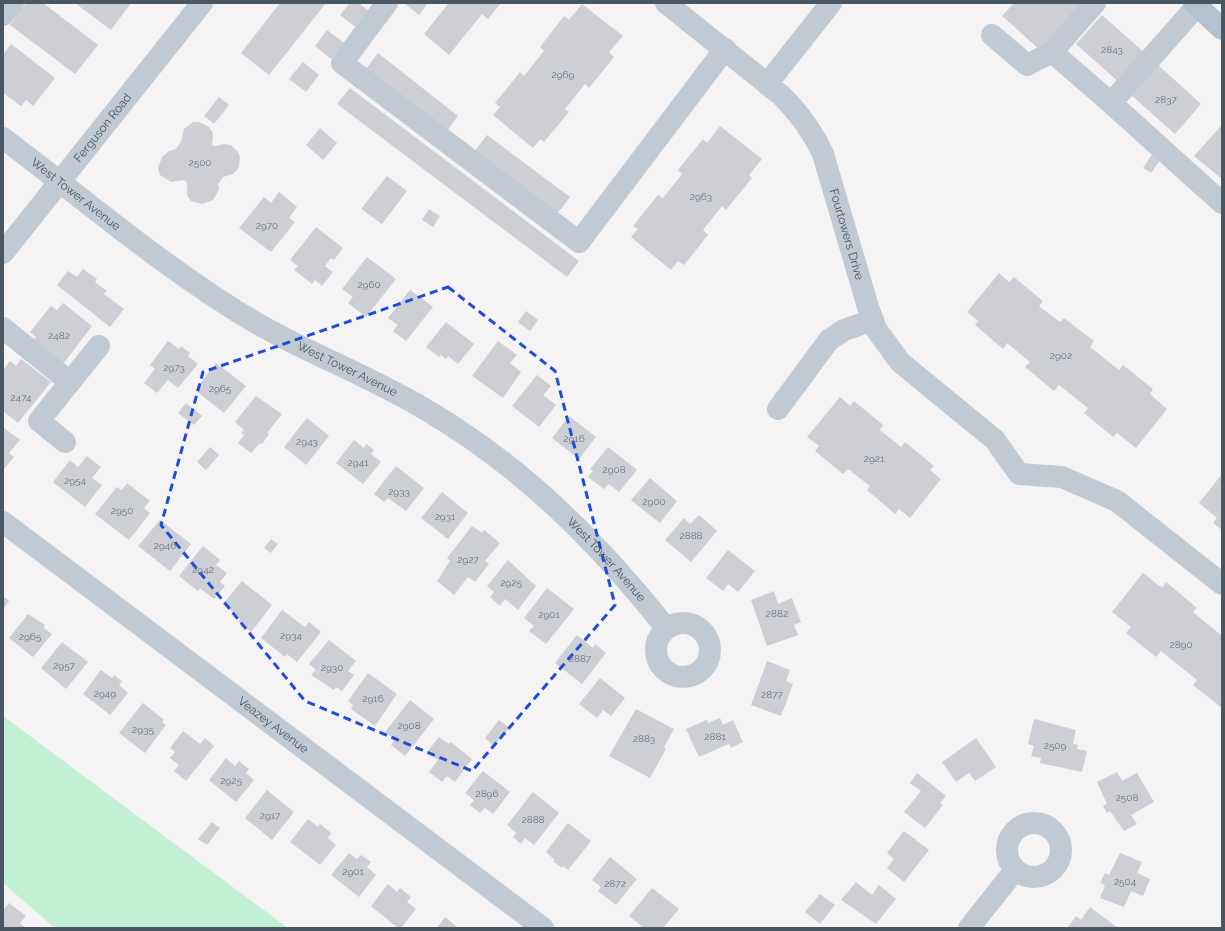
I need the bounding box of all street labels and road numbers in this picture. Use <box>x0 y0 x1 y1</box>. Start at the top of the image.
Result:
street label: Ferguson Road <box>71 91 134 165</box>
street label: West Tower Avenue <box>28 155 123 234</box>
street label: Fourtowers Drive <box>827 187 867 282</box>
street label: West Tower Avenue <box>295 339 400 400</box>
street label: West Tower Avenue <box>564 515 649 605</box>
street label: Veazey Avenue <box>235 694 311 756</box>

